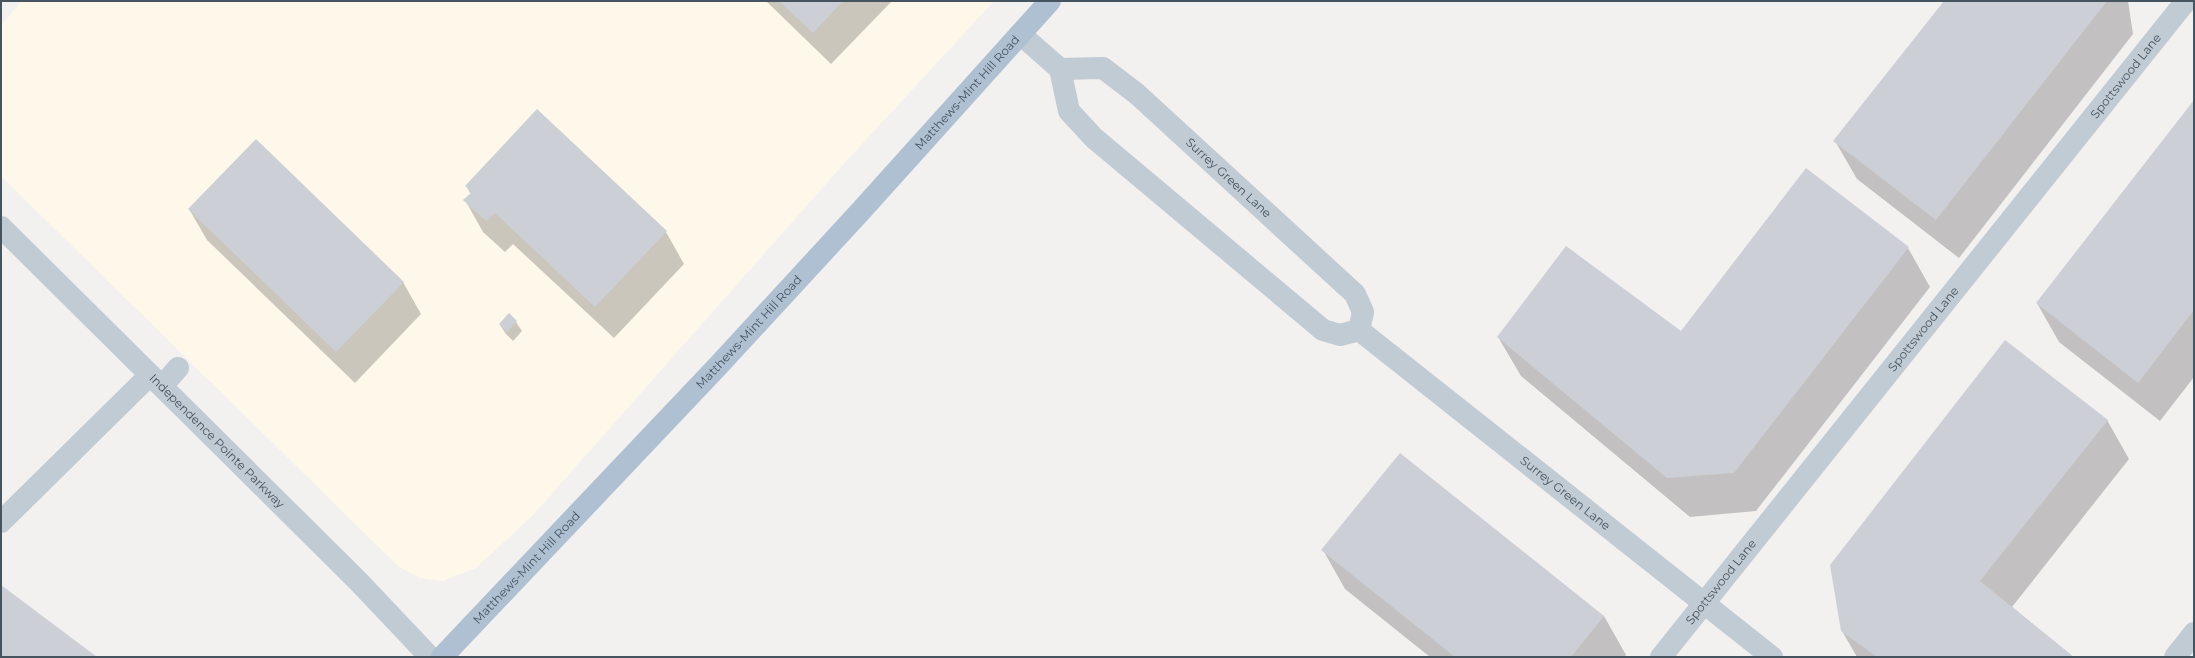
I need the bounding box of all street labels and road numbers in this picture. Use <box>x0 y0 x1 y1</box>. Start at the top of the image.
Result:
street label: Spottswood Lane <box>2087 30 2164 121</box>
street label: Matthews-Mint Hill Road <box>911 32 1022 153</box>
street label: Surrey Green Lane <box>1183 135 1275 221</box>
street label: Matthews-Mint Hill Road <box>692 272 805 392</box>
street label: Spottswood Lane <box>1884 283 1962 374</box>
street label: Independence Pointe Parkway <box>146 370 288 511</box>
street label: Surrey Green Lane <box>1517 453 1614 533</box>
street label: Matthews-Mint Hill Road <box>469 508 583 627</box>
street label: Spottswood Lane <box>1682 536 1759 627</box>

